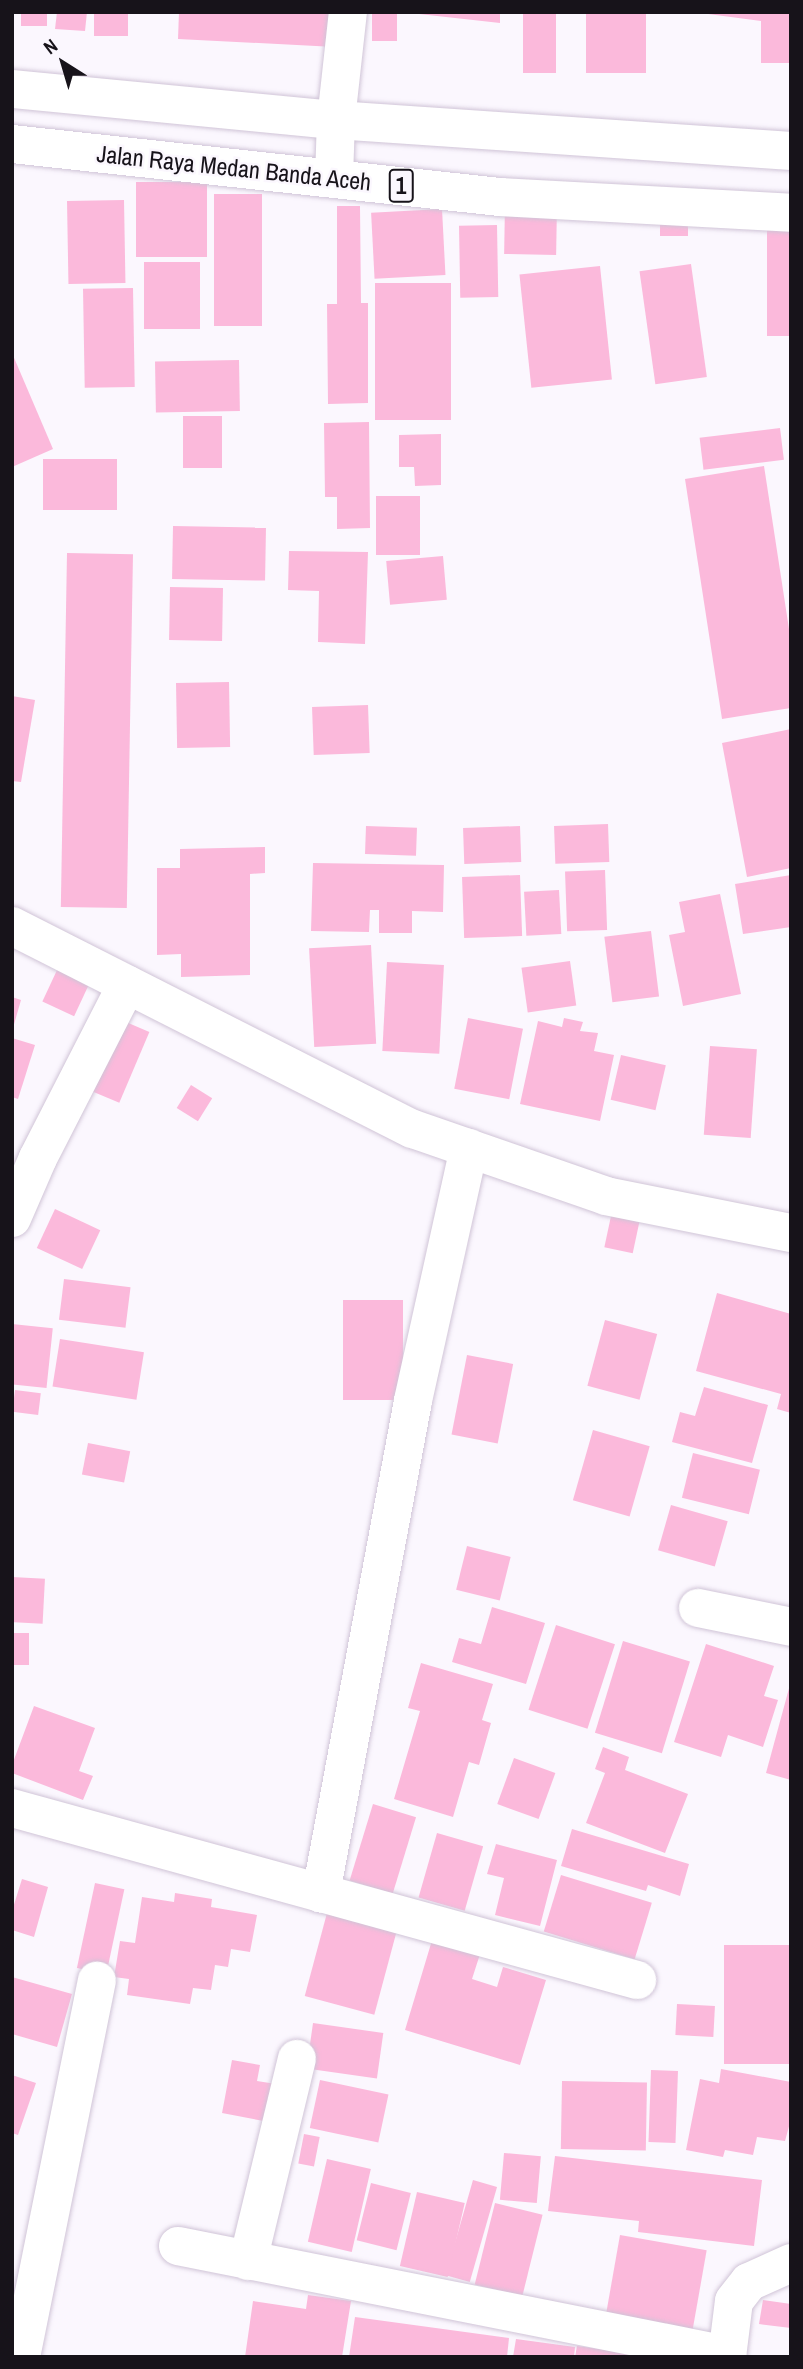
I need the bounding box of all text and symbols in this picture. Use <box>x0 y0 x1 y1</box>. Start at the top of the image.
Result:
north arrow <box>28 28 98 98</box>
text: N <box>38 32 63 60</box>
street label: Jalan Raya Medan Banda Aceh <box>95 139 373 197</box>
road number: 1 <box>389 167 413 206</box>

